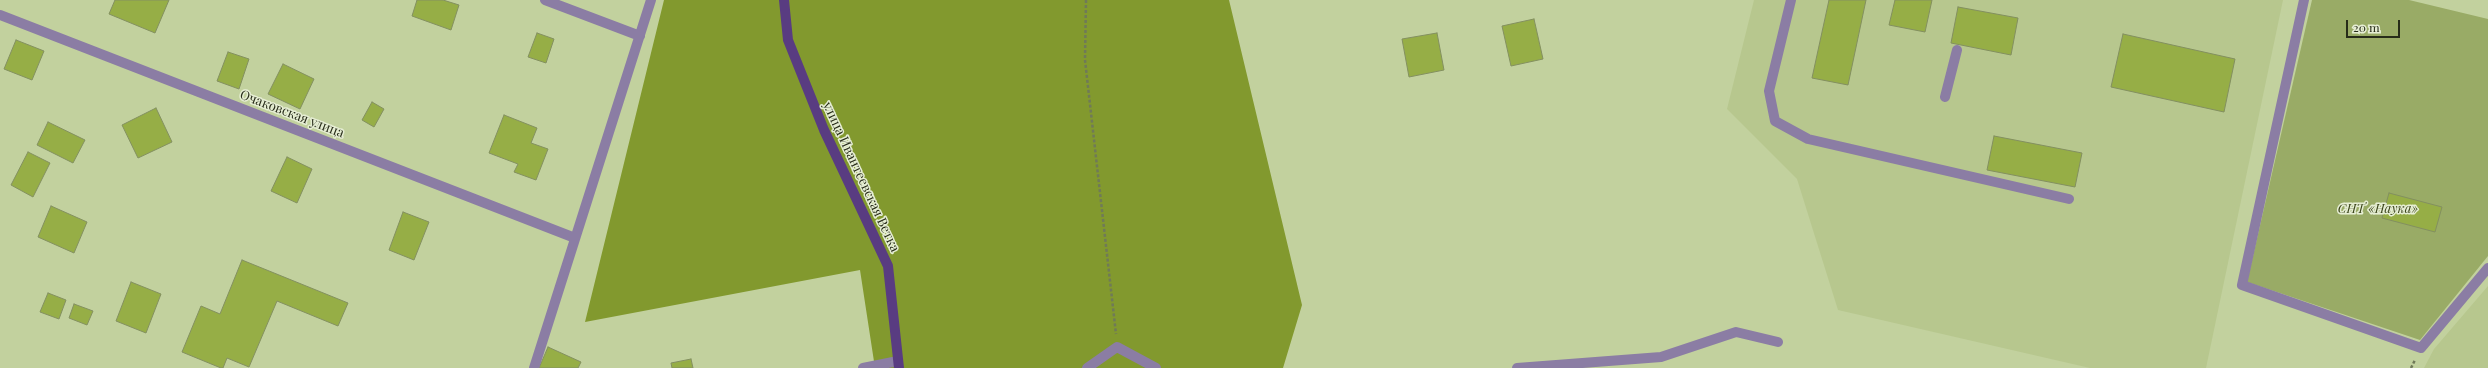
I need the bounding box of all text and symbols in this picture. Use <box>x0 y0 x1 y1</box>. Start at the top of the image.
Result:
scale bar <box>2348 12 2402 38</box>
text: 20 m <box>2353 19 2380 35</box>
street label: Очаковская улица <box>238 87 346 141</box>
street label: улица Ивантеевская Ветка <box>819 100 903 254</box>
park label: СНТ «Наука» <box>2338 201 2418 217</box>

